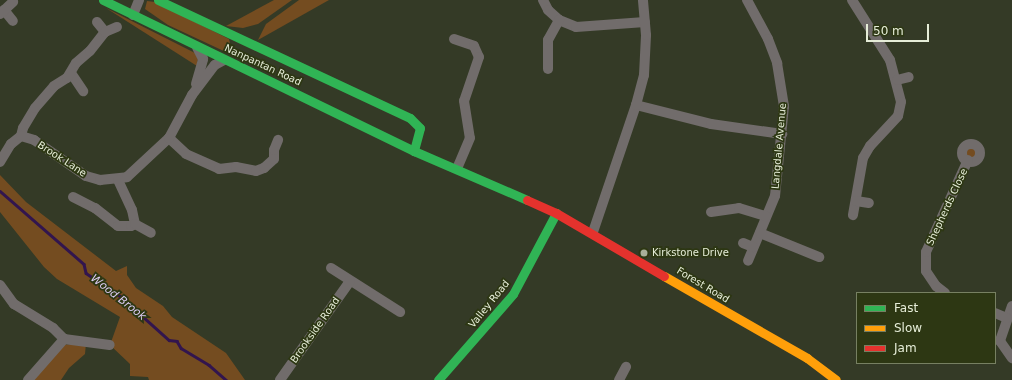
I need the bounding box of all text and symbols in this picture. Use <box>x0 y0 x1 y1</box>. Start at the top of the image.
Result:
scale bar <box>868 16 931 42</box>
text: 50 m <box>873 24 904 38</box>
street label: Nanpantan Road <box>223 42 303 88</box>
street label: Langdale Avenue <box>769 103 789 189</box>
street label: Brook Lane <box>35 139 89 179</box>
street label: Shepherds Close <box>924 167 970 247</box>
place label: Kirkstone Drive <box>652 247 729 259</box>
marker: Kirkstone Drive <box>639 248 649 258</box>
street label: Forest Road <box>675 265 731 305</box>
water label: Wood Brook <box>88 272 148 324</box>
street label: Valley Road <box>466 278 512 330</box>
legend <box>856 292 996 364</box>
street label: Brookside Road <box>288 295 342 365</box>
text: Fast <box>894 301 918 315</box>
text: Slow <box>894 321 922 335</box>
text: Jam <box>894 341 917 355</box>

